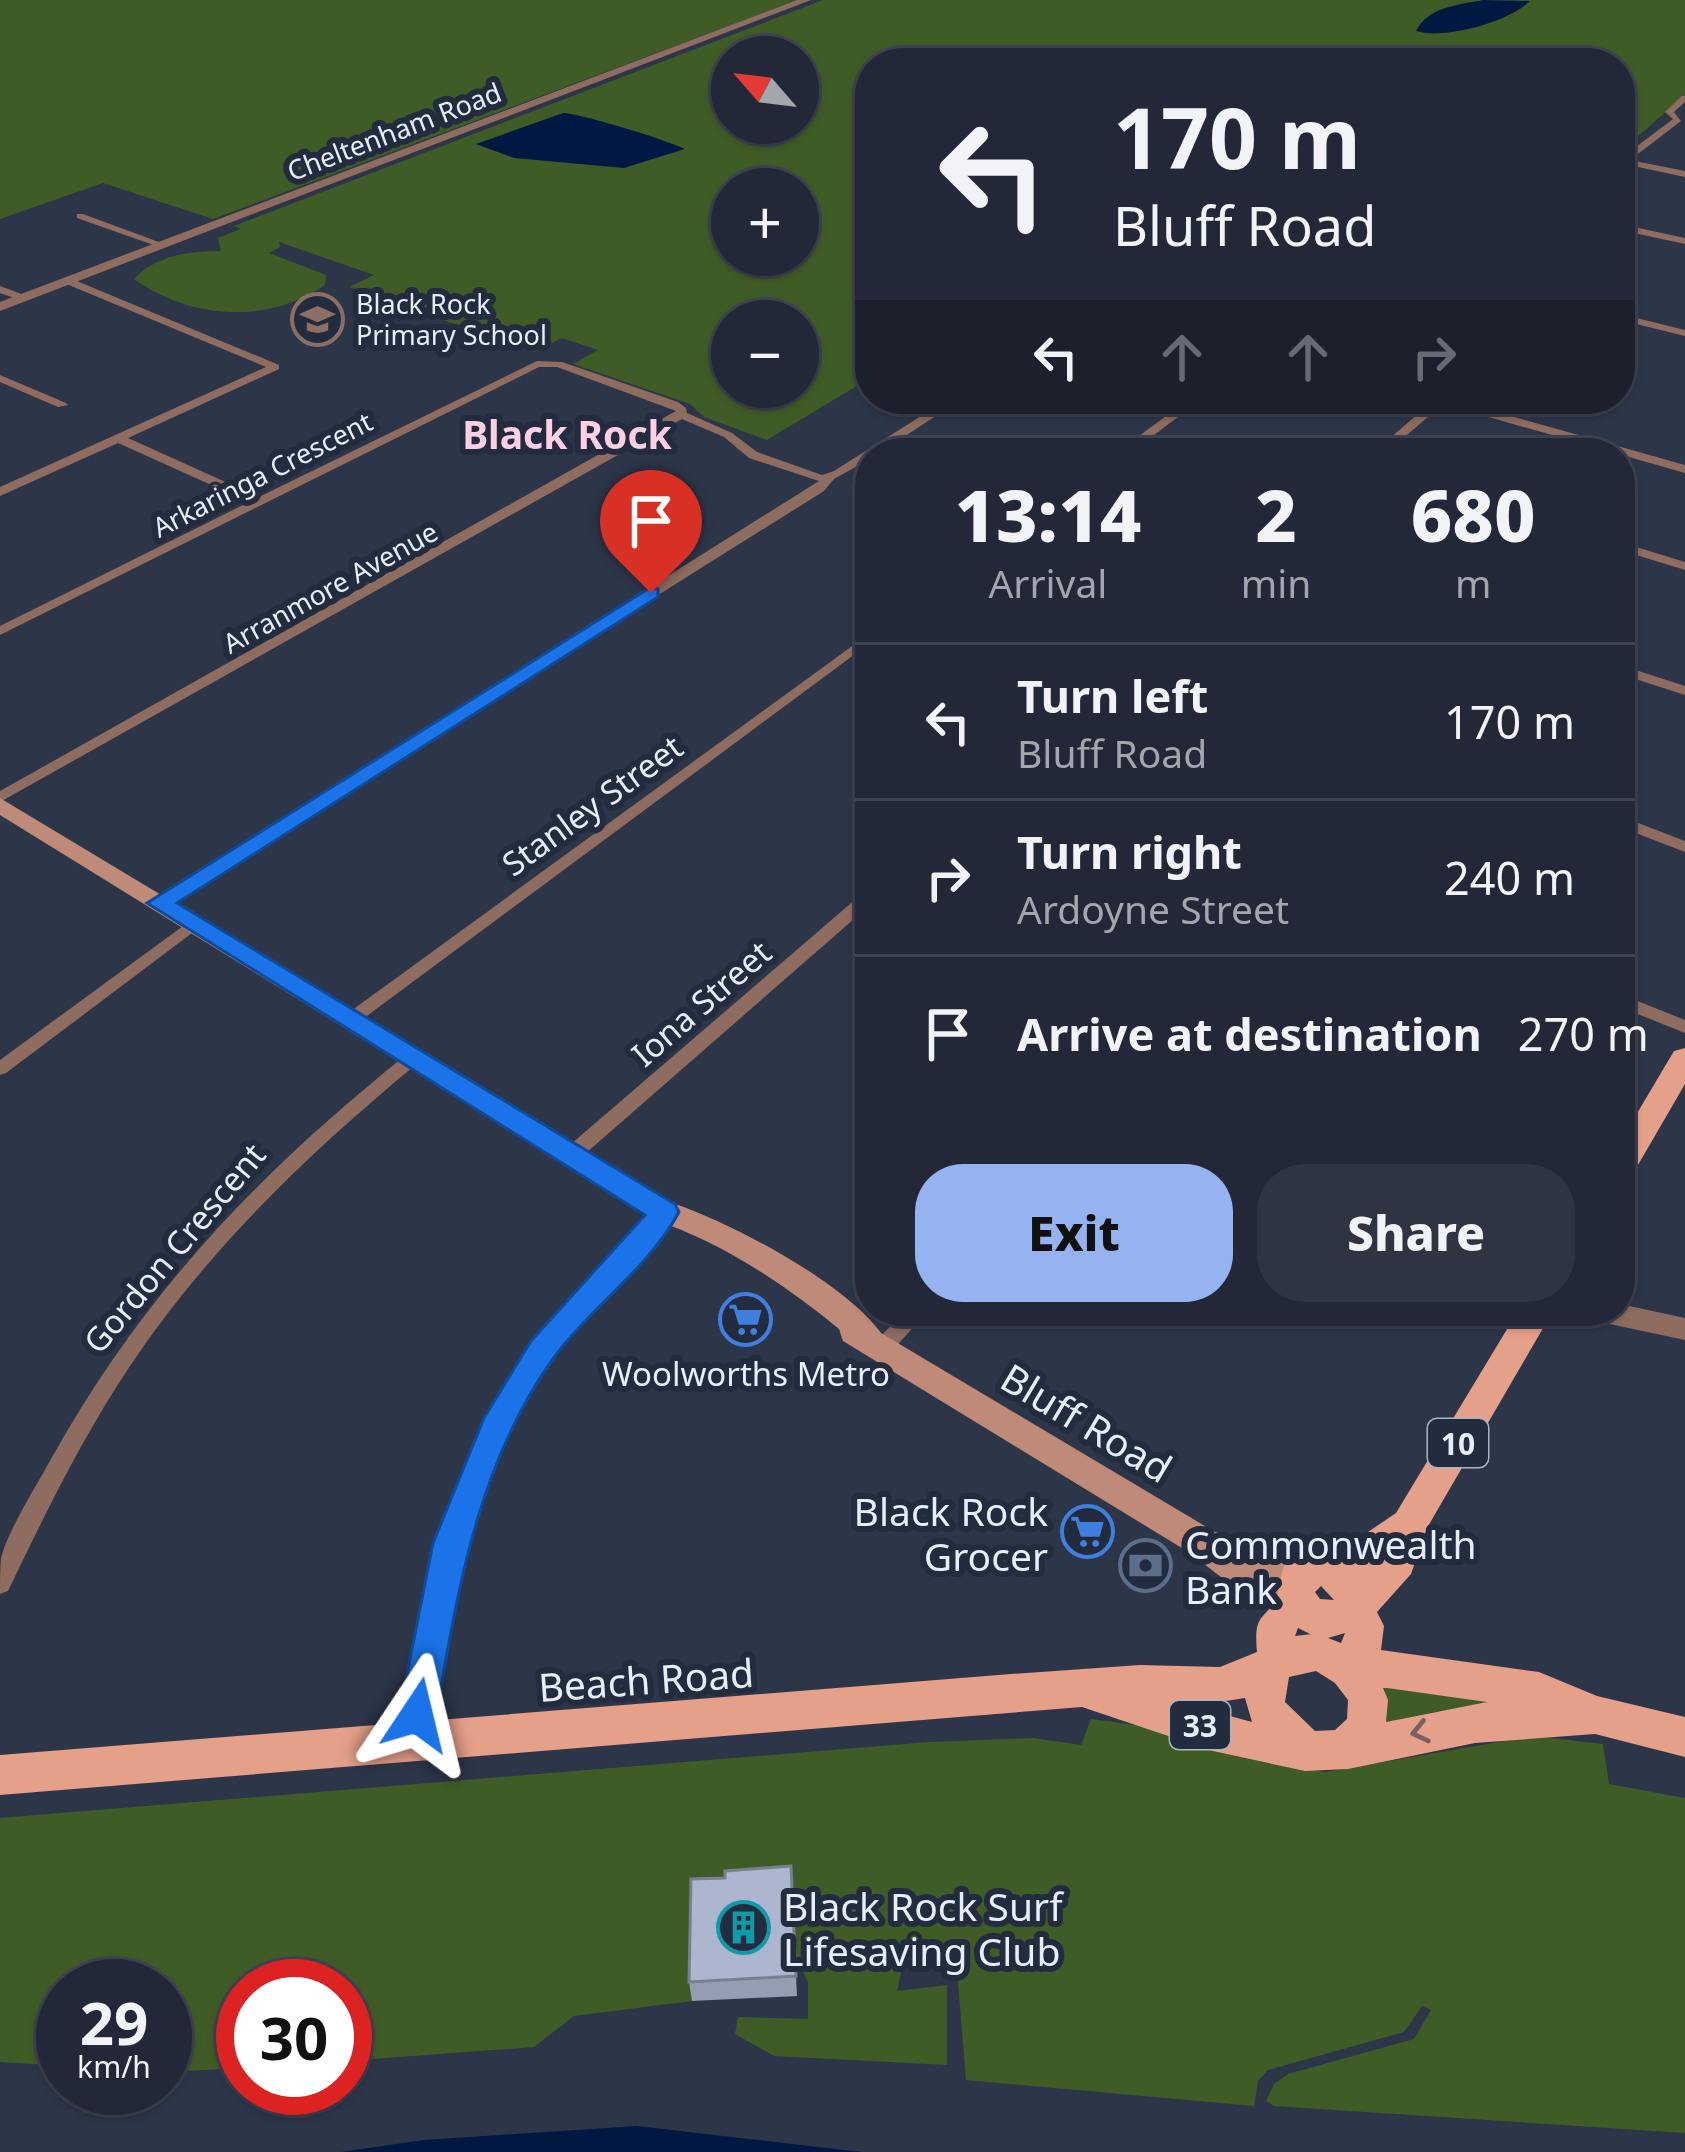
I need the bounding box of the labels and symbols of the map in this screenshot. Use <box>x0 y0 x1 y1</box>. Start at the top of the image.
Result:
north arrow <box>711 36 819 144</box>
street label: Cheltenham Road <box>282 73 506 189</box>
place label: Black Rock Primary School <box>356 285 547 353</box>
school or university icon: Black Rock Primary School <box>289 291 345 347</box>
street label: Arkaringa Crescent <box>146 402 378 545</box>
district label: Black Rock <box>462 407 673 460</box>
pin <box>600 470 702 593</box>
street label: Arranmore Avenue <box>216 513 444 661</box>
street label: Stanley Street <box>493 724 691 886</box>
street label: Iona Street <box>622 930 780 1076</box>
street label: Gordon Crescent <box>73 1133 275 1363</box>
supermarket icon: Woolworths Metro <box>718 1291 774 1347</box>
street label: Bluff Road <box>992 1350 1182 1494</box>
place label: Woolworths Metro <box>602 1351 890 1396</box>
road number: 10 <box>1428 1419 1488 1467</box>
place label: Black Rock Grocer <box>854 1484 1048 1582</box>
supermarket icon: Black Rock Grocer <box>1059 1504 1115 1560</box>
place label: Commonwealth Bank <box>1185 1517 1477 1615</box>
bank icon: Commonwealth Bank <box>1118 1537 1174 1593</box>
street label: Beach Road <box>536 1645 756 1713</box>
position arrow <box>354 1652 480 1778</box>
road number: 33 <box>1170 1701 1230 1749</box>
one-way arrow <box>1411 1718 1431 1743</box>
place label: Black Rock Surf Lifesaving Club <box>783 1879 1065 1977</box>
building icon: Black Rock Surf Lifesaving Club <box>716 1899 772 1955</box>
speed limit sign: 30 <box>216 1959 372 2115</box>

